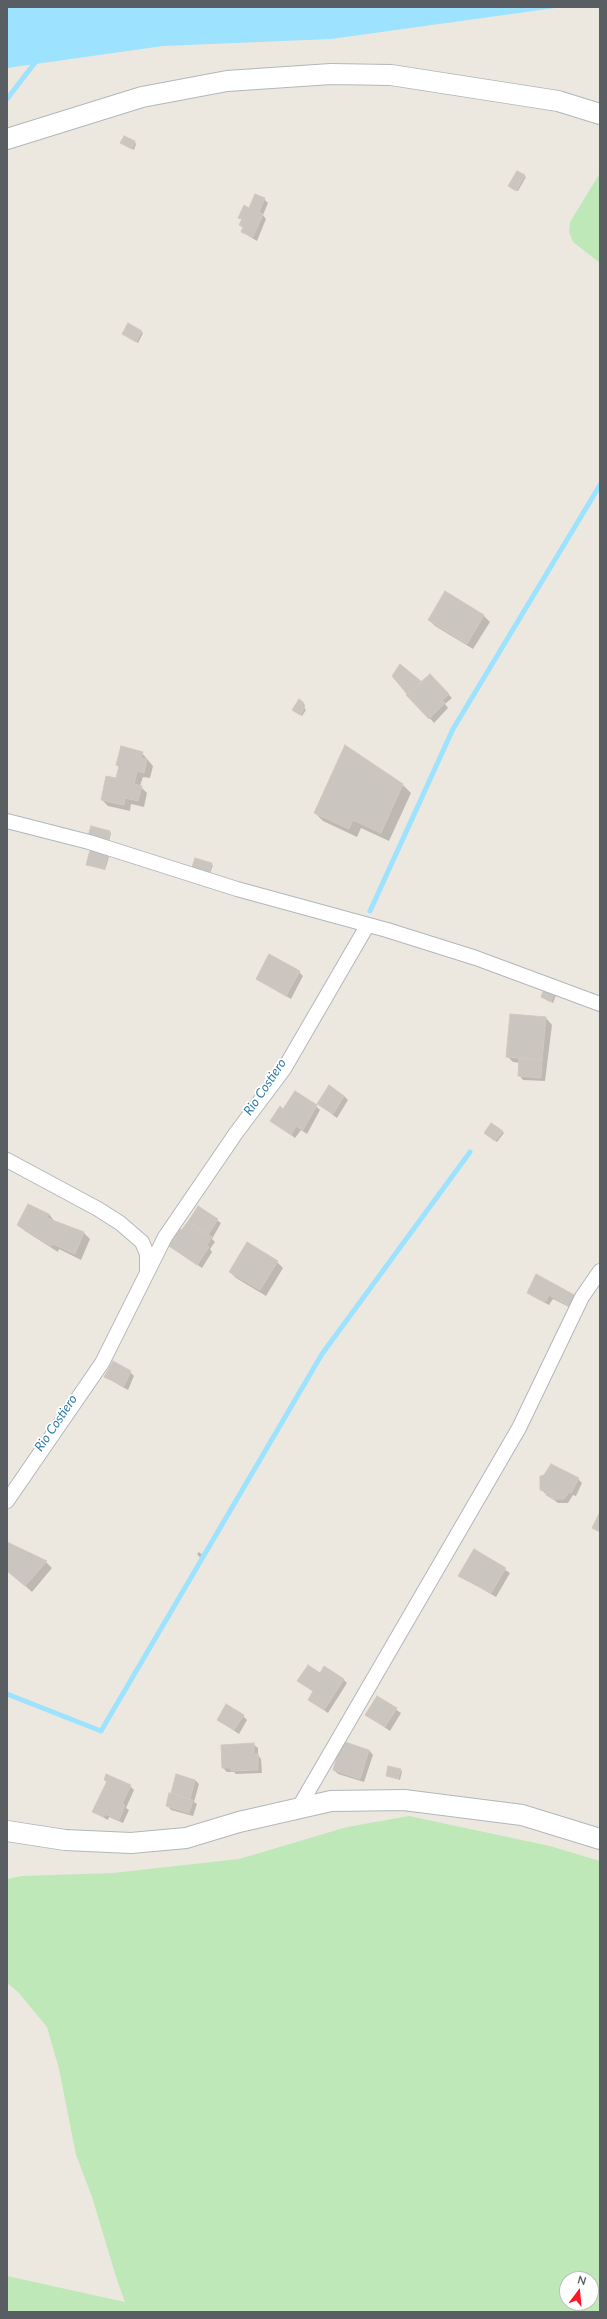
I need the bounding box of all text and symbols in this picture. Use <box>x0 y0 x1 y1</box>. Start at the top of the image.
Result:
water label: Rio Costiero <box>240 1056 290 1118</box>
water label: Rio Costiero <box>31 1392 81 1454</box>
north arrow <box>559 2271 599 2311</box>
text: N <box>576 2273 588 2287</box>

